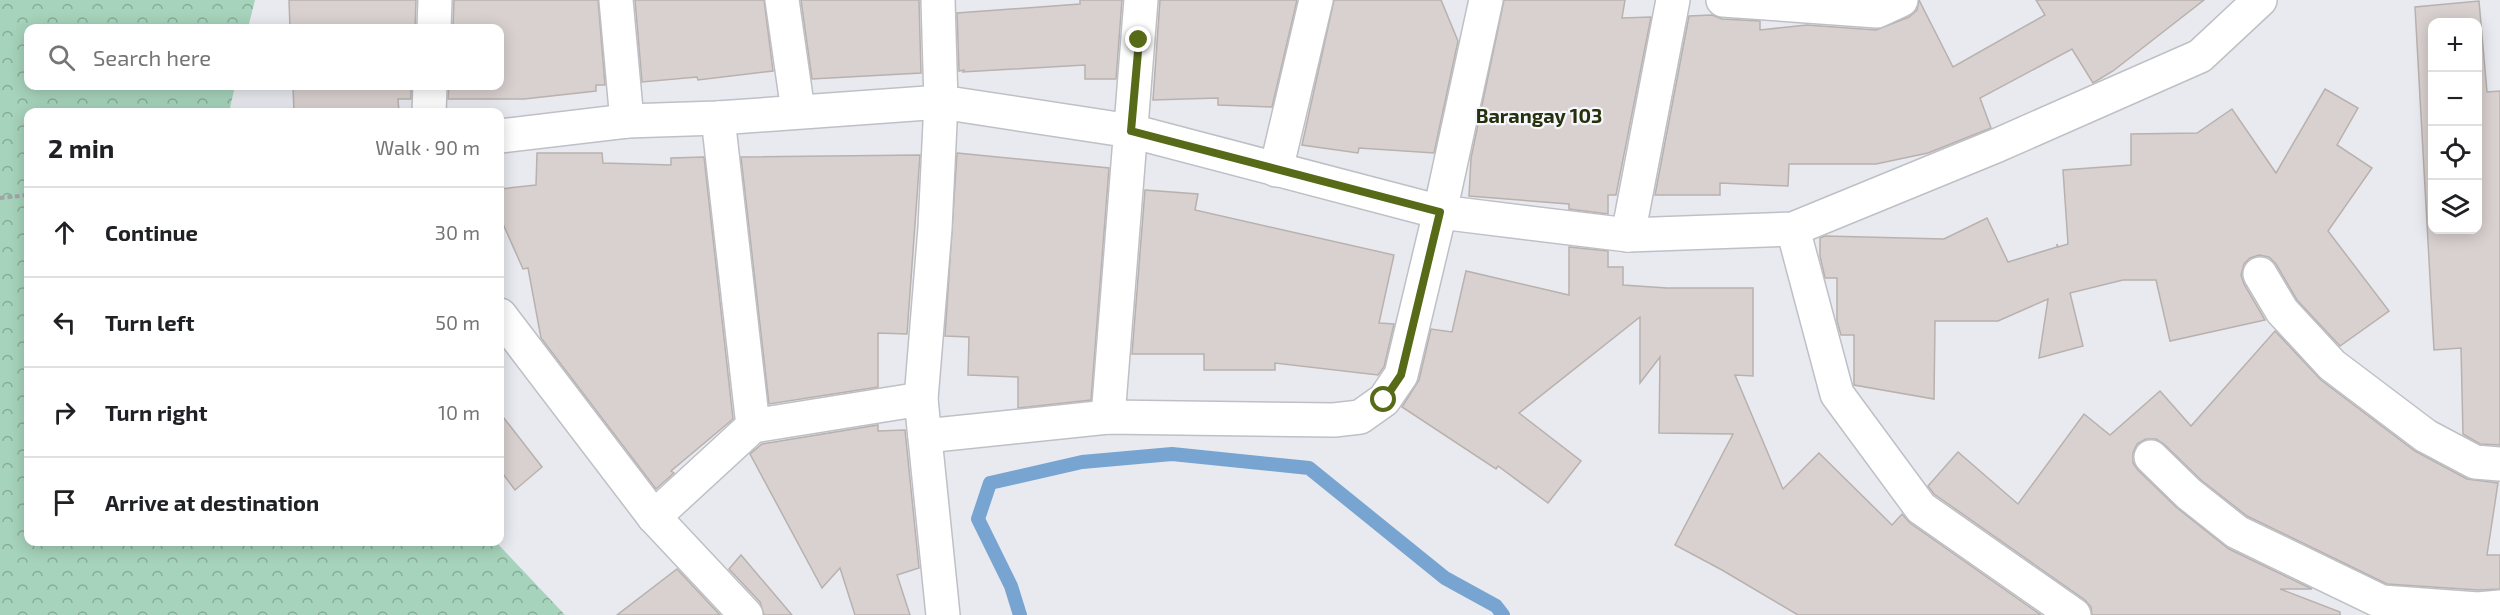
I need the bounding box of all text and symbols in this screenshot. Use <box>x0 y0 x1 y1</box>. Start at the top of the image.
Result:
map controls <box>2428 18 2482 234</box>
button: + <box>2428 18 2482 72</box>
search box <box>24 24 504 90</box>
route end <box>1125 26 1151 52</box>
icon: search <box>45 41 78 74</box>
text: Search here <box>93 44 211 70</box>
button: − <box>2428 72 2482 126</box>
district label: Barangay 103 <box>1476 103 1602 128</box>
button: locate <box>2428 126 2482 180</box>
text: 2 min <box>48 132 114 163</box>
text: Walk · 90 m <box>375 135 480 159</box>
button: layers <box>2428 180 2482 234</box>
icon: ahead <box>48 216 81 249</box>
text: Continue <box>105 219 198 245</box>
text: 30 m <box>435 220 480 244</box>
icon: left <box>48 306 81 339</box>
text: Turn left <box>105 309 194 335</box>
text: 50 m <box>435 310 480 334</box>
route start <box>1370 386 1396 412</box>
icon: right <box>48 396 81 429</box>
text: Turn right <box>105 399 207 425</box>
text: 10 m <box>438 400 480 424</box>
icon: arrive <box>48 486 81 519</box>
text: Arrive at destination <box>105 489 319 515</box>

